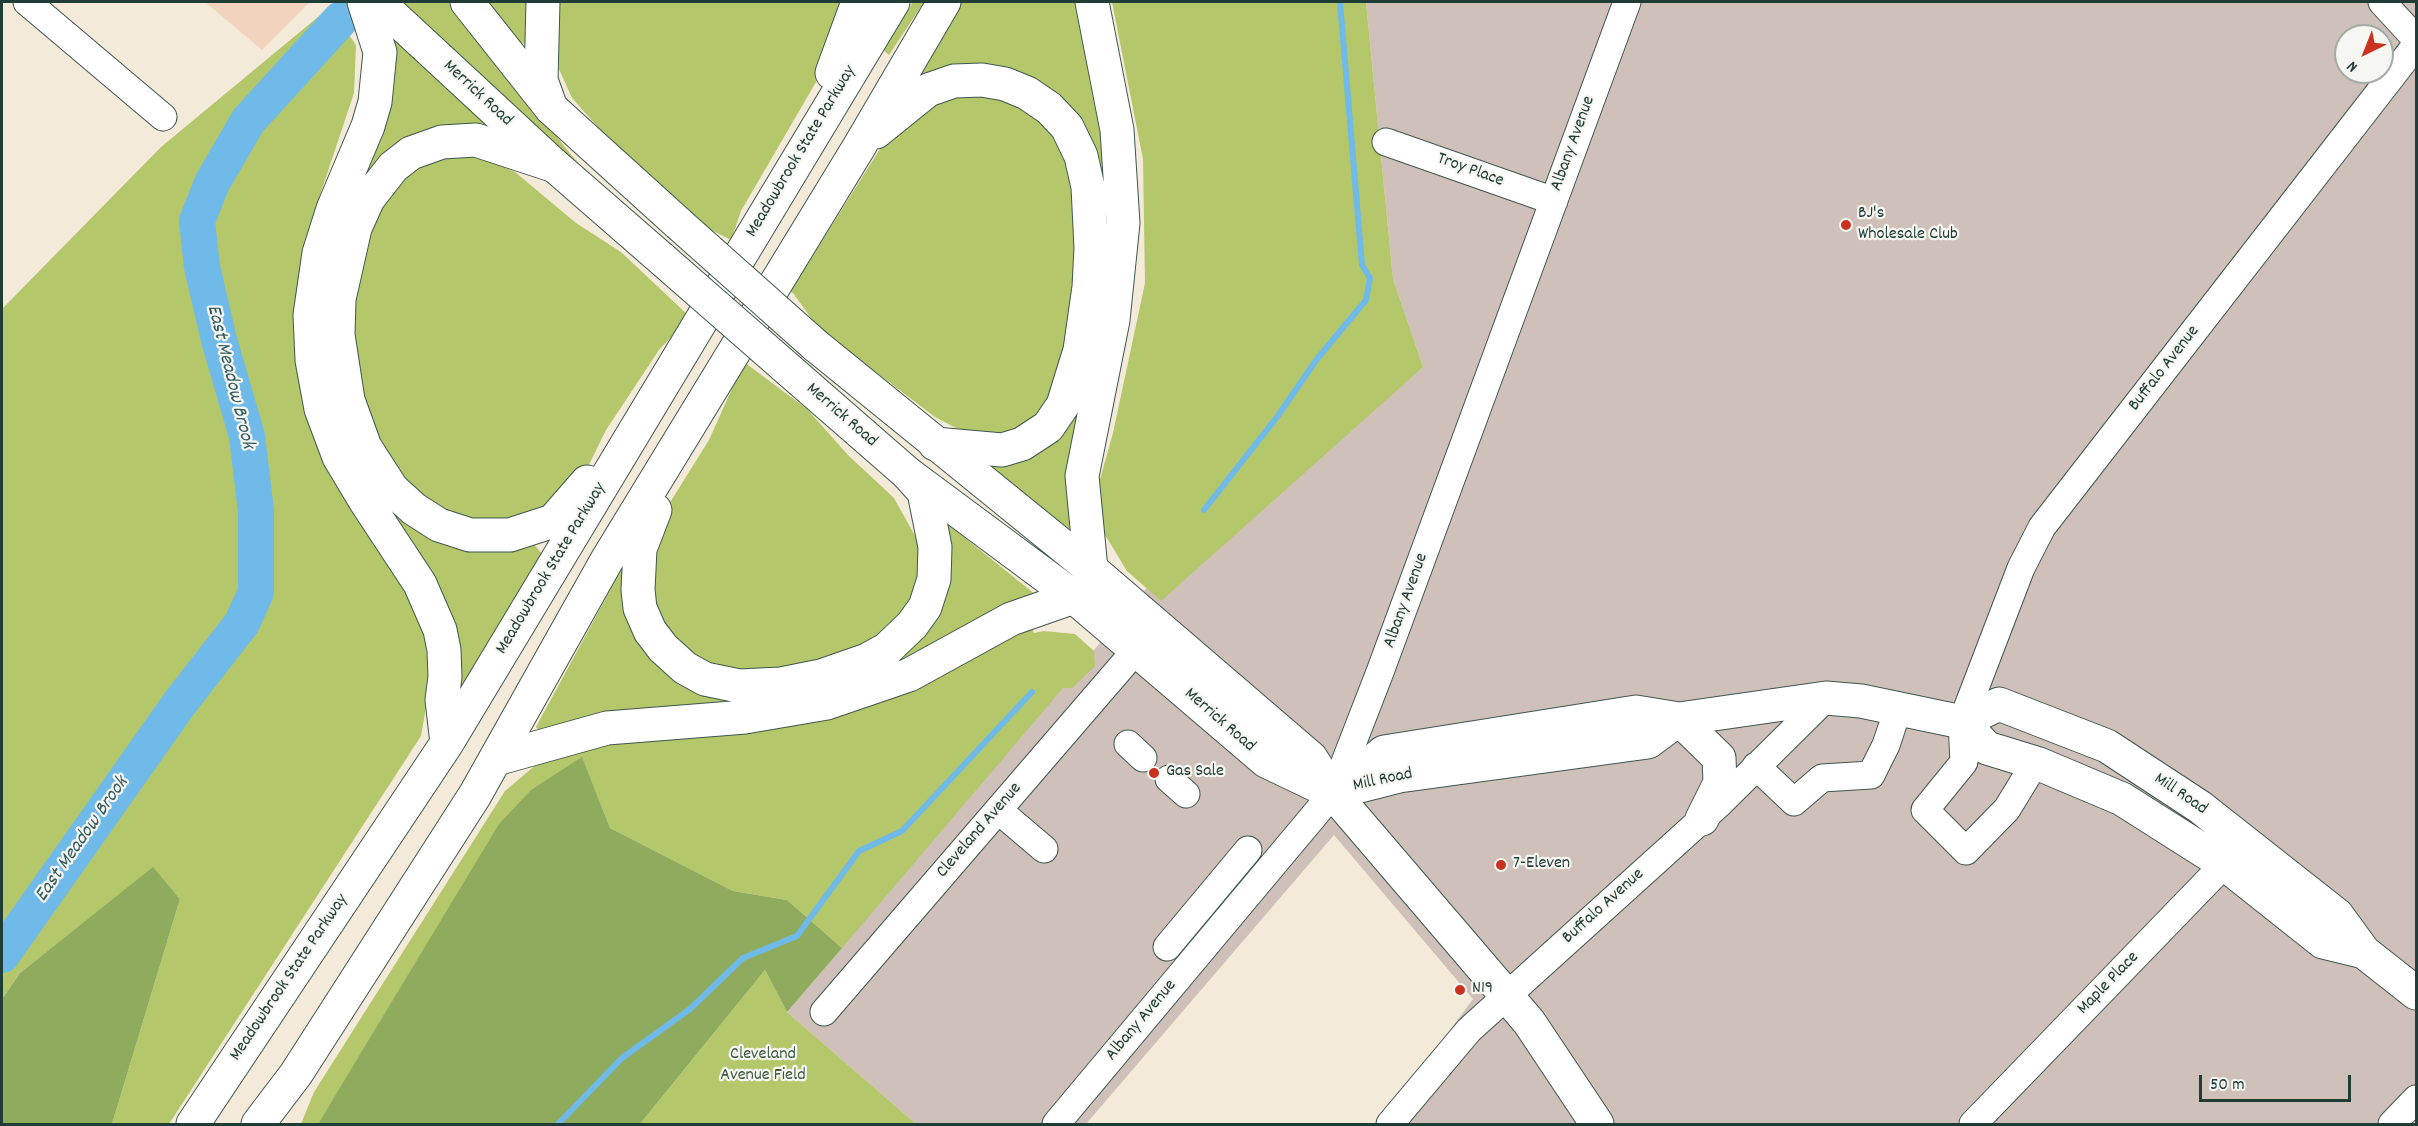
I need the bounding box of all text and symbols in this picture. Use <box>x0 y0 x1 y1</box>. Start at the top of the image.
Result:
north arrow <box>2334 24 2394 84</box>
text: N <box>2342 55 2363 77</box>
street label: Merrick Road <box>438 56 516 132</box>
street label: Meadowbrook State Parkway <box>742 62 862 242</box>
street label: Albany Avenue <box>1547 94 1601 194</box>
street label: Troy Place <box>1434 149 1506 193</box>
place label: BJ's Wholesale Club <box>1858 204 1958 246</box>
marker: BJ's Wholesale Club <box>1839 218 1853 232</box>
water label: East Meadow Brook <box>200 303 258 451</box>
street label: Buffalo Avenue <box>2125 322 2205 416</box>
street label: Merrick Road <box>801 379 881 453</box>
street label: Meadowbrook State Parkway <box>492 479 612 659</box>
street label: Albany Avenue <box>1380 551 1434 651</box>
street label: Merrick Road <box>1179 684 1259 758</box>
place label: Gas Sale <box>1166 762 1224 784</box>
street label: Mill Road <box>1351 764 1415 798</box>
marker: Gas Sale <box>1147 766 1161 780</box>
street label: Mill Road <box>2149 769 2211 821</box>
water label: East Meadow Brook <box>31 773 135 907</box>
street label: Cleveland Avenue <box>933 779 1027 883</box>
place label: 7-Eleven <box>1513 854 1570 876</box>
marker: 7-Eleven <box>1494 858 1508 872</box>
street label: Buffalo Avenue <box>1559 865 1649 949</box>
street label: Meadowbrook State Parkway <box>226 890 354 1066</box>
street label: Maple Place <box>2074 948 2144 1020</box>
street label: Albany Avenue <box>1102 976 1182 1066</box>
place label: N19 <box>1472 979 1493 1001</box>
marker: N19 <box>1453 983 1467 997</box>
park label: Cleveland Avenue Field <box>720 1045 806 1088</box>
scale bar <box>2202 1063 2354 1101</box>
text: 50 m <box>2210 1073 2245 1098</box>

